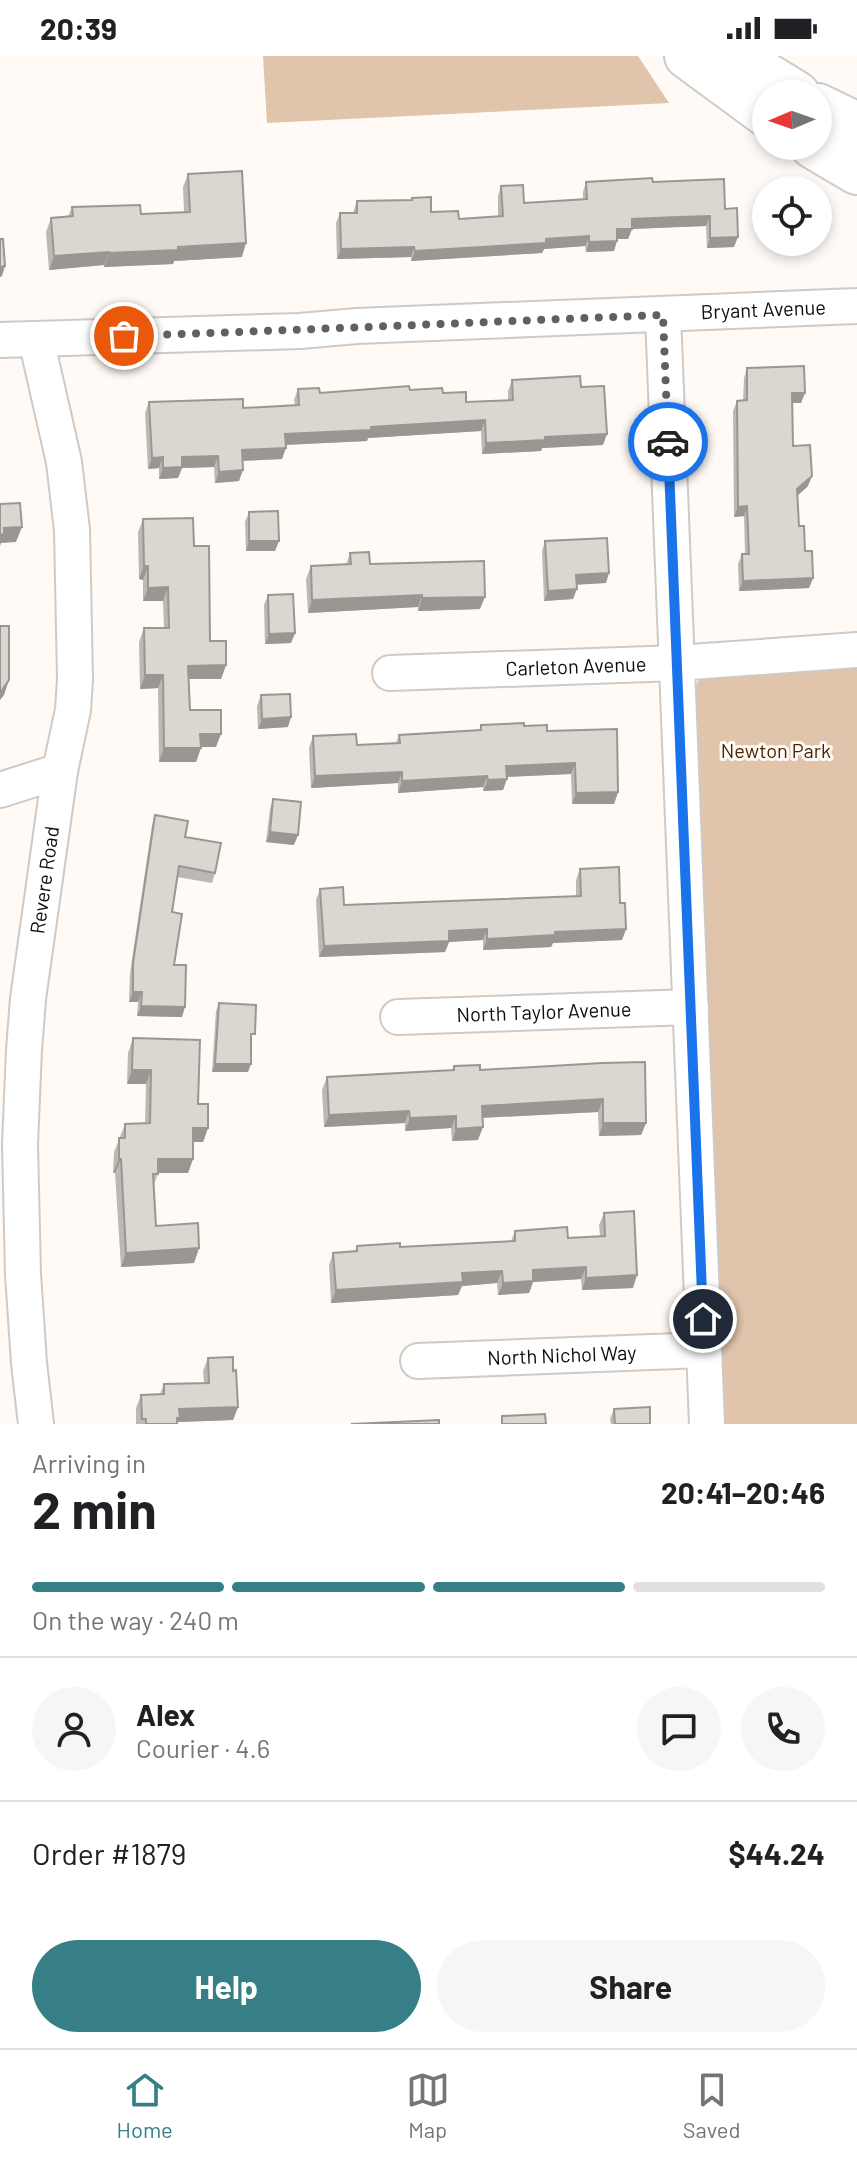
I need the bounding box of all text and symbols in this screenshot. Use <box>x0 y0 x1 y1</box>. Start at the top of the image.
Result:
text: 20:39 <box>40 10 117 46</box>
north arrow <box>752 80 832 160</box>
map controls <box>752 80 832 256</box>
button: locate <box>752 176 832 256</box>
street label: Bryant Avenue <box>700 294 826 323</box>
pin <box>90 302 158 370</box>
icon: bag <box>102 314 146 358</box>
courier <box>628 402 708 482</box>
icon: car <box>646 420 690 464</box>
street label: Carleton Avenue <box>505 651 647 680</box>
park label: Newton Park <box>721 738 831 762</box>
street label: Revere Road <box>24 824 63 935</box>
street label: North Taylor Avenue <box>456 996 632 1026</box>
pin <box>669 1285 737 1353</box>
icon: home <box>681 1297 725 1341</box>
street label: North Nichol Way <box>487 1340 637 1369</box>
text: Arriving in <box>32 1447 146 1478</box>
text: 20:41–20:46 <box>661 1474 825 1510</box>
text: 2 min <box>32 1477 157 1539</box>
text: On the way · 240 m <box>32 1604 239 1635</box>
button: person <box>32 1687 116 1771</box>
button: chat <box>637 1687 721 1771</box>
button: phone <box>741 1687 825 1771</box>
text: Alex <box>136 1696 195 1732</box>
text: Courier · 4.6 <box>136 1732 270 1763</box>
text: Order #1879 <box>32 1835 186 1871</box>
text: $44.24 <box>728 1835 825 1871</box>
button: Help <box>32 1940 421 2032</box>
button: Share <box>437 1940 825 2032</box>
tab: Home <box>117 2068 173 2142</box>
tab: Map <box>406 2068 450 2142</box>
tab: Saved <box>683 2068 740 2142</box>

